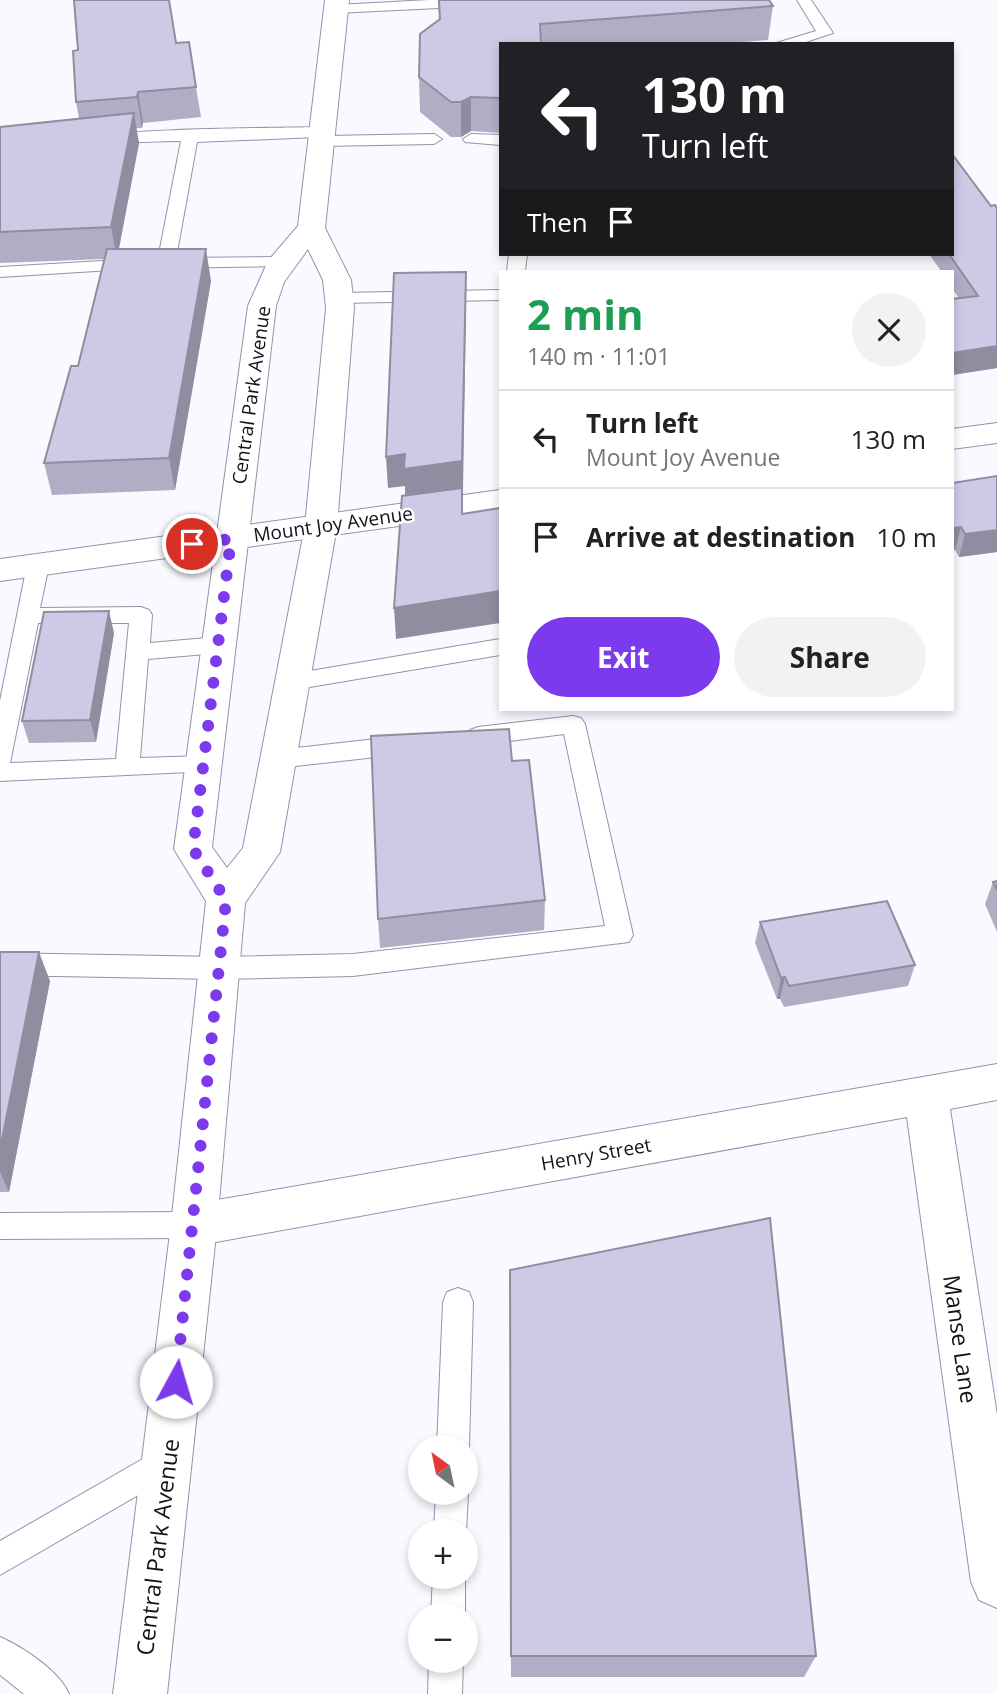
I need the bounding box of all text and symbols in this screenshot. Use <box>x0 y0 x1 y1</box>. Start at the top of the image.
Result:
text: 130 m <box>642 61 787 127</box>
icon: left <box>527 70 618 161</box>
text: Turn left <box>642 124 768 167</box>
icon: arrive <box>602 203 640 241</box>
text: Then <box>527 204 588 240</box>
text: 2 min <box>527 285 644 342</box>
button: close <box>852 293 926 367</box>
street label: Central Park Avenue <box>226 304 276 486</box>
text: 140 m · 11:01 <box>527 340 670 372</box>
text: Turn left <box>586 405 698 441</box>
icon: left <box>527 420 565 458</box>
text: 130 m <box>851 421 926 457</box>
text: Mount Joy Avenue <box>586 441 781 473</box>
street label: Mount Joy Avenue <box>252 500 414 548</box>
pin <box>162 514 222 574</box>
icon: arrive <box>527 518 565 556</box>
text: Arrive at destination <box>586 519 855 555</box>
text: 10 m <box>876 519 937 555</box>
icon: arrive <box>173 525 211 563</box>
button: Exit <box>527 617 720 697</box>
button: Share <box>734 617 926 697</box>
street label: Henry Street <box>539 1131 653 1176</box>
street label: Manse Lane <box>936 1273 986 1405</box>
position arrow <box>139 1345 213 1419</box>
north arrow <box>408 1435 478 1505</box>
map controls <box>408 1435 478 1673</box>
street label: Central Park Avenue <box>128 1437 186 1657</box>
button: + <box>408 1519 478 1589</box>
button: − <box>408 1603 478 1673</box>

